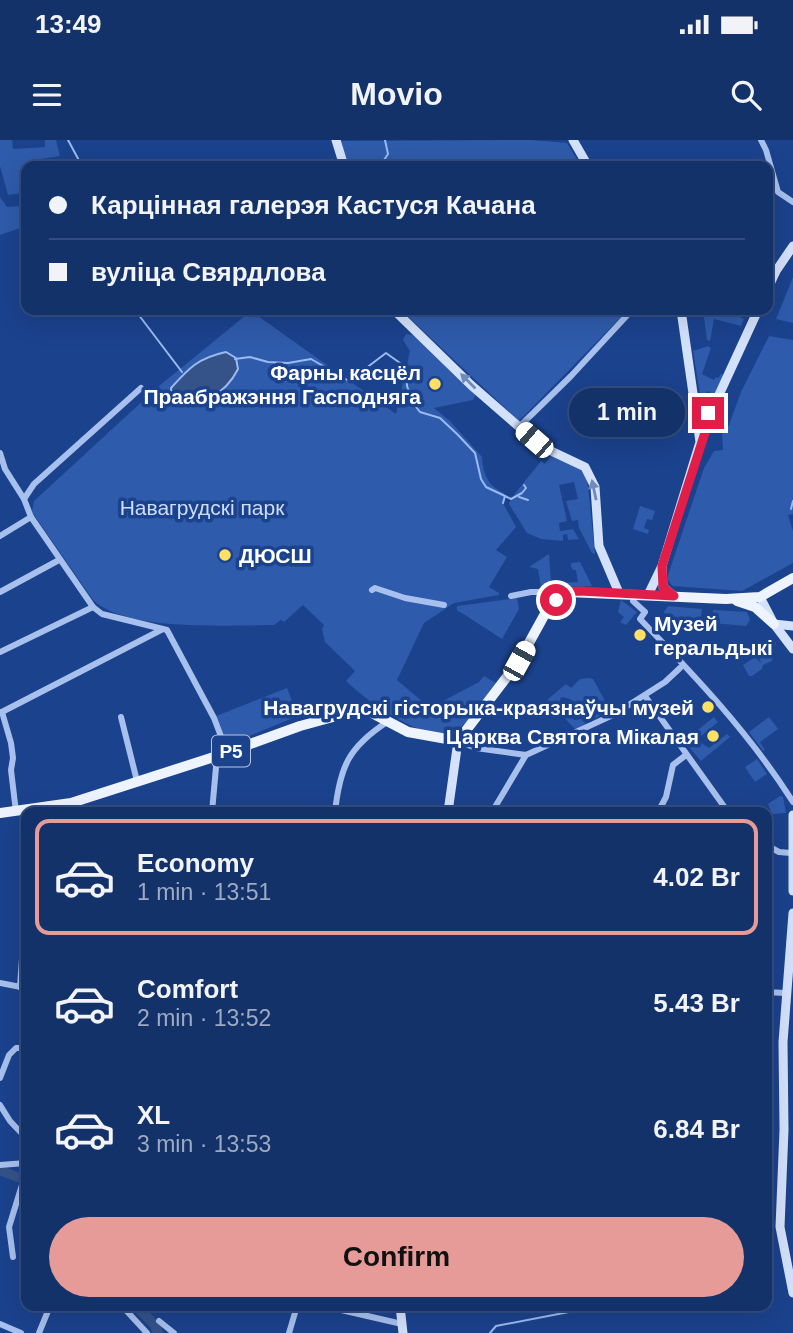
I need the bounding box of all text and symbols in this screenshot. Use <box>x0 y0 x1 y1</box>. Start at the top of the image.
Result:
text: 13:49 <box>35 9 102 39</box>
icon: menu <box>28 76 66 114</box>
text: Movio <box>350 76 443 112</box>
icon: search <box>727 76 765 114</box>
text: Карцінная галерэя Кастуся Качана <box>91 190 536 220</box>
text: вуліца Свярдлова <box>91 257 326 287</box>
place label: Фарны касцёл Праабражэння Гасподняга <box>143 361 421 408</box>
one-way arrow <box>460 373 477 390</box>
marker: Фарны касцёл Праабражэння Гасподняга <box>427 376 443 392</box>
callout: 1 min <box>568 388 684 438</box>
route end <box>692 397 724 429</box>
text: 1 min <box>597 399 657 425</box>
car <box>512 418 557 462</box>
one-way arrow <box>589 478 600 500</box>
park label: Навагрудскі парк <box>120 496 285 519</box>
place label: ДЮСШ <box>239 544 312 567</box>
marker: ДЮСШ <box>217 547 233 563</box>
route start <box>540 584 572 616</box>
place label: Музей геральдыкі <box>654 612 773 659</box>
marker: Музей геральдыкі <box>632 627 648 643</box>
car <box>500 638 539 684</box>
place label: Навагрудскі гісторыка-краязнаўчы музей <box>263 696 694 719</box>
marker: Навагрудскі гісторыка-краязнаўчы музей <box>700 699 716 715</box>
place label: Царква Святога Мікалая <box>446 725 699 748</box>
marker: Царква Святога Мікалая <box>705 728 721 744</box>
road number: Р5 <box>212 736 250 766</box>
icon: car <box>53 846 116 909</box>
text: Economy <box>137 848 254 878</box>
text: 4.02 Br <box>653 862 740 892</box>
text: 1 min · 13:51 <box>137 879 271 905</box>
icon: car <box>53 972 116 1035</box>
text: Comfort <box>137 974 238 1004</box>
text: 5.43 Br <box>653 988 740 1018</box>
text: 2 min · 13:52 <box>137 1005 271 1031</box>
icon: car <box>53 1098 116 1161</box>
text: XL <box>137 1100 170 1130</box>
text: 6.84 Br <box>653 1114 740 1144</box>
text: 3 min · 13:53 <box>137 1131 271 1157</box>
button: Confirm <box>49 1217 744 1297</box>

